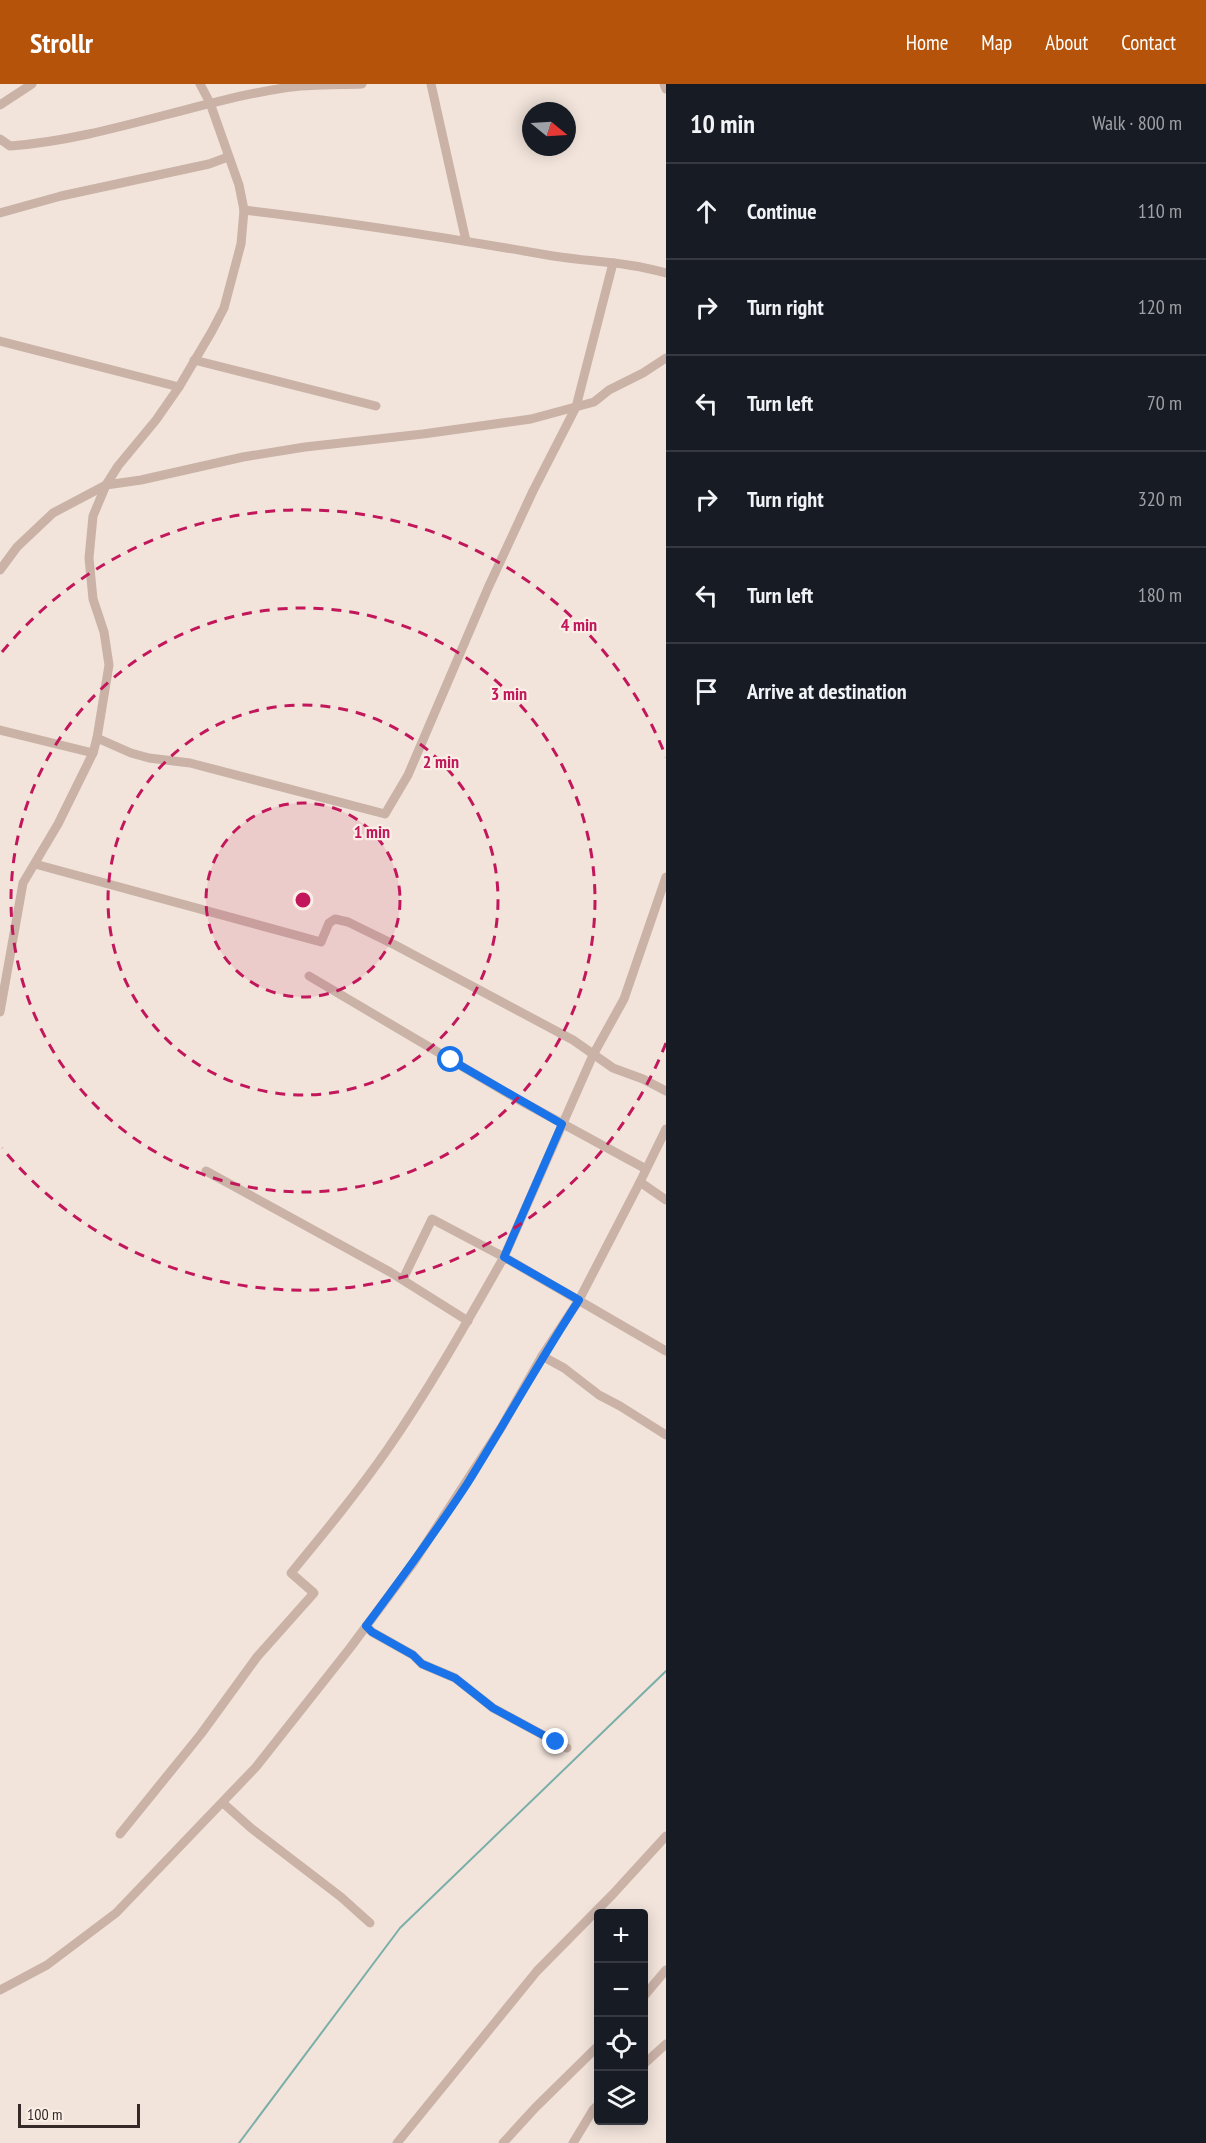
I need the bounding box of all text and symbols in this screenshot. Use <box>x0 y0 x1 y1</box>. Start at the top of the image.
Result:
text: Strollr <box>30 24 93 61</box>
text: Home <box>906 29 948 56</box>
text: Map <box>981 29 1012 56</box>
text: About <box>1045 29 1088 56</box>
text: Contact <box>1121 29 1176 56</box>
north arrow <box>522 102 576 156</box>
text: 10 min <box>690 107 755 140</box>
text: Walk · 800 m <box>1092 110 1182 136</box>
icon: ahead <box>690 195 723 228</box>
text: Continue <box>747 197 817 225</box>
text: 110 m <box>1138 198 1182 224</box>
icon: right <box>690 291 723 324</box>
text: Turn right <box>747 293 824 321</box>
text: 120 m <box>1138 294 1182 320</box>
icon: left <box>690 387 723 420</box>
text: Turn left <box>747 389 813 417</box>
text: 70 m <box>1147 390 1182 416</box>
icon: right <box>690 483 723 516</box>
text: Turn right <box>747 485 824 513</box>
text: 320 m <box>1138 486 1182 512</box>
icon: left <box>690 579 723 612</box>
text: Turn left <box>747 581 813 609</box>
text: 180 m <box>1138 582 1182 608</box>
text: 4 min <box>561 613 597 636</box>
icon: arrive <box>690 675 723 708</box>
text: Arrive at destination <box>747 677 907 705</box>
text: 3 min <box>491 682 527 705</box>
text: 2 min <box>423 750 459 773</box>
text: 1 min <box>354 820 390 843</box>
centre of rings <box>293 890 313 910</box>
route start <box>437 1046 463 1072</box>
route end <box>542 1728 568 1754</box>
map controls <box>594 1909 648 2125</box>
button: + <box>594 1909 648 1963</box>
button: − <box>594 1963 648 2017</box>
button: locate <box>594 2017 648 2071</box>
button: layers <box>594 2071 648 2125</box>
scale bar <box>18 2101 140 2128</box>
text: 100 m <box>27 2104 62 2124</box>

